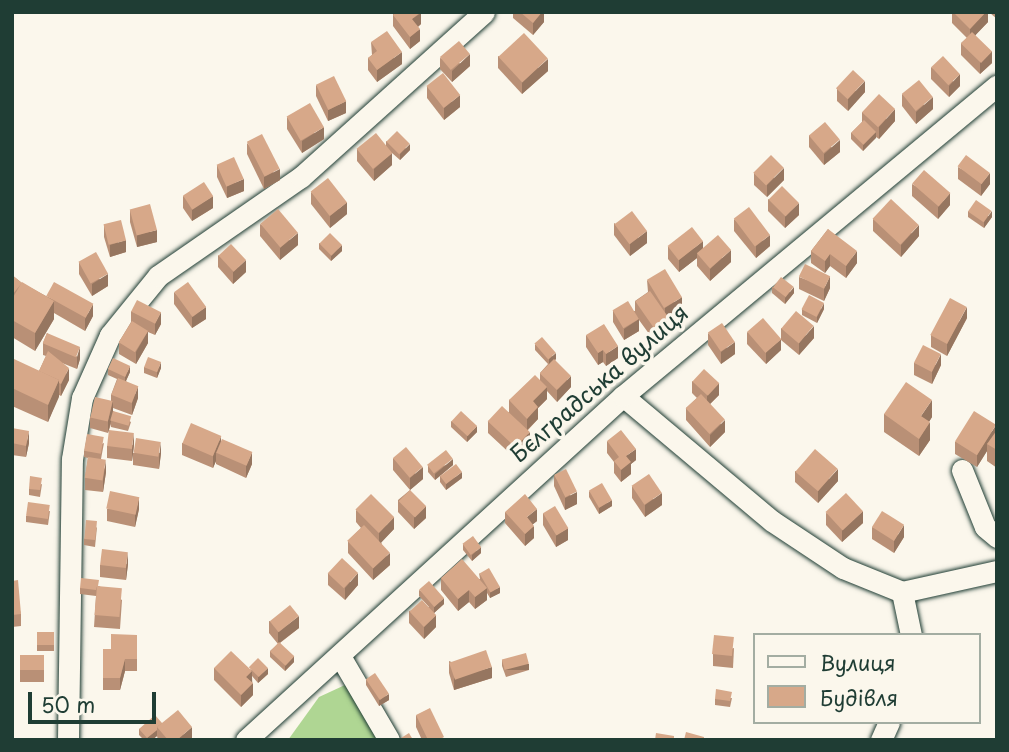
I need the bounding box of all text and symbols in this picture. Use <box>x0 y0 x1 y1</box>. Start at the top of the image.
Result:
street label: Бєлградська вулиця <box>504 298 694 468</box>
legend <box>754 633 981 724</box>
text: Вулиця <box>820 646 896 678</box>
scale bar <box>32 678 159 722</box>
text: Будівля <box>820 681 898 713</box>
text: 50 m <box>41 688 95 720</box>

